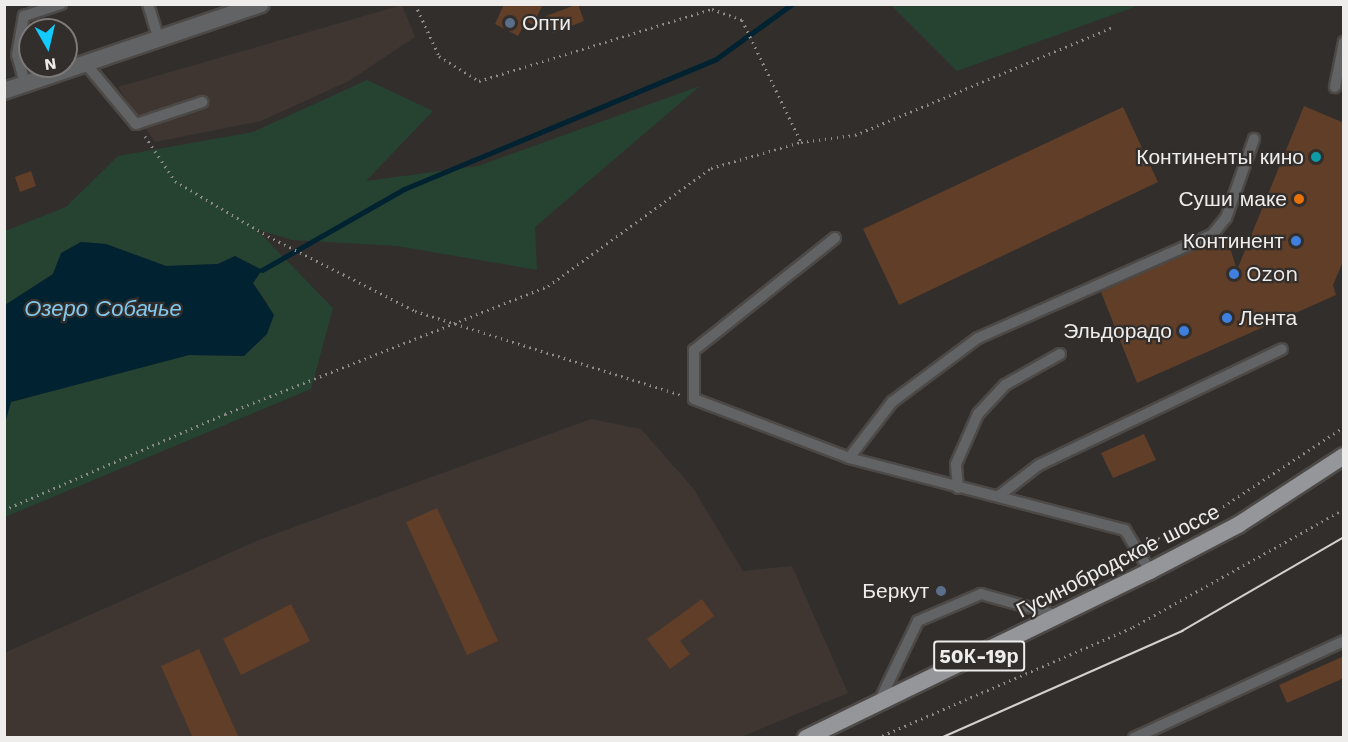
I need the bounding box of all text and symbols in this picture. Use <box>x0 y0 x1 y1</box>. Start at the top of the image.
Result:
place label: Опти <box>522 10 571 36</box>
marker: Опти <box>503 16 517 30</box>
north arrow <box>18 18 78 78</box>
text: N <box>43 54 57 75</box>
place label: Континенты кино <box>1136 144 1304 170</box>
marker: Континенты кино <box>1309 150 1323 164</box>
place label: Суши маке <box>1178 186 1287 212</box>
marker: Суши маке <box>1292 192 1306 206</box>
place label: Континент <box>1183 228 1284 254</box>
marker: Континент <box>1289 234 1303 248</box>
place label: Ozon <box>1246 261 1298 287</box>
marker: Ozon <box>1227 267 1241 281</box>
water label: Озеро Собачье <box>24 296 182 322</box>
place label: Лента <box>1239 305 1297 331</box>
marker: Лента <box>1220 311 1234 325</box>
place label: Эльдорадо <box>1063 318 1172 344</box>
marker: Эльдорадо <box>1177 324 1191 338</box>
street label: Гусинобродское шоссе <box>1012 499 1224 623</box>
place label: Беркут <box>862 578 929 604</box>
marker: Беркут <box>934 584 948 598</box>
road number: 50К-19р <box>932 639 1026 673</box>

